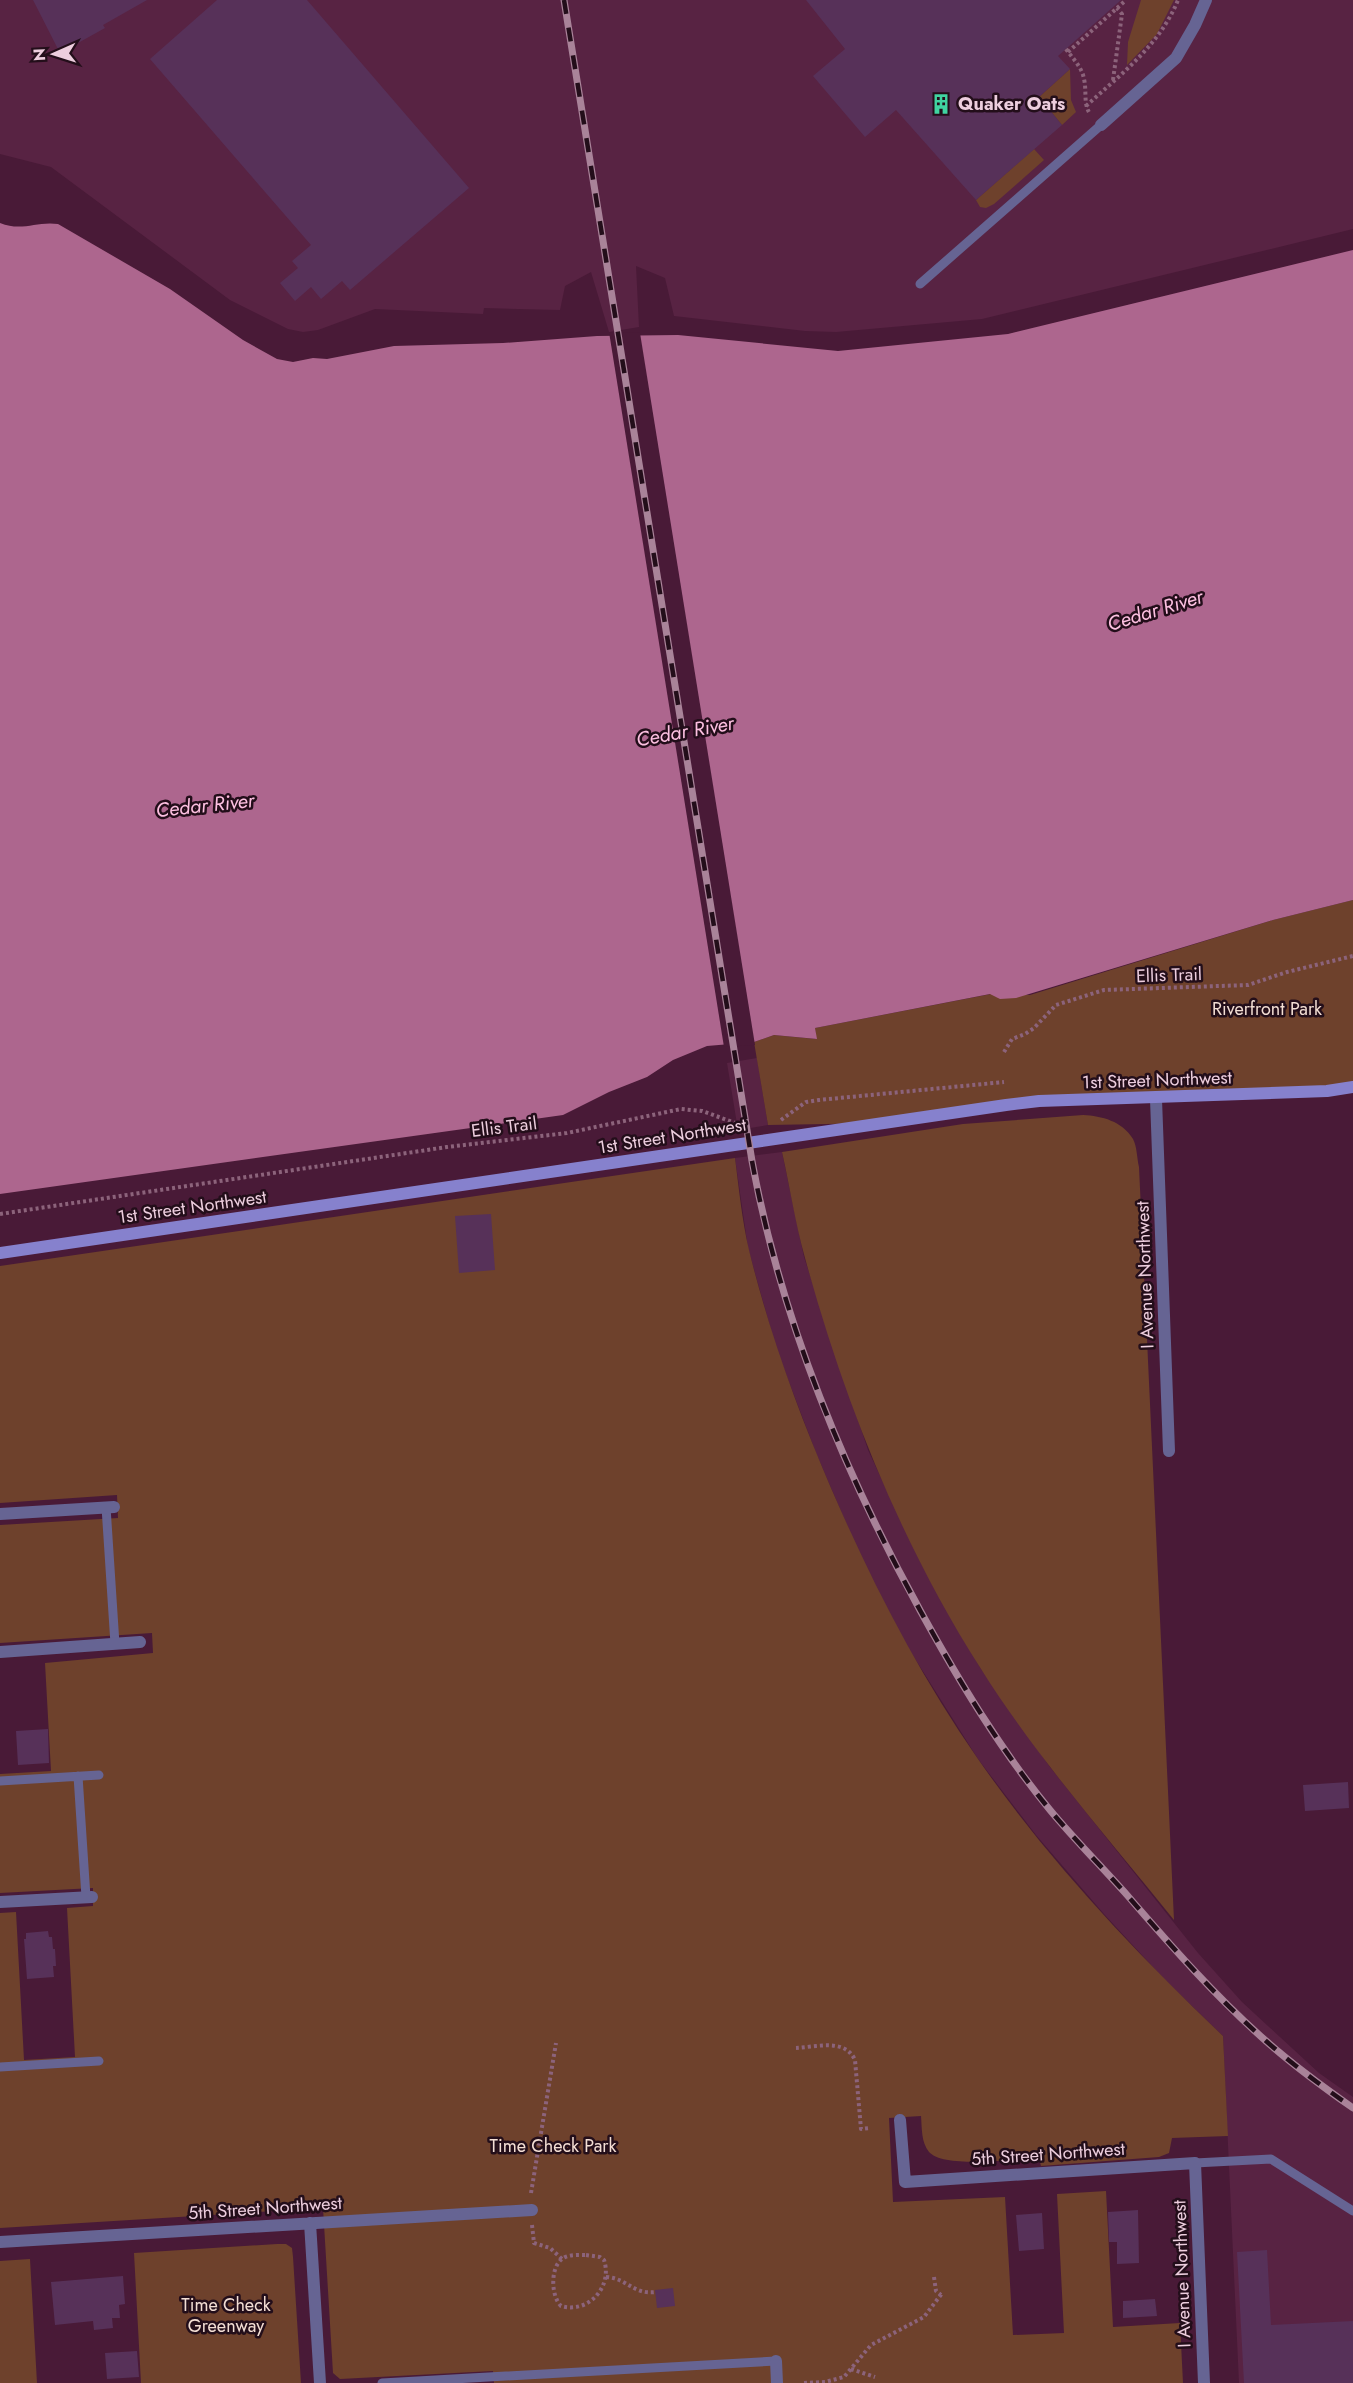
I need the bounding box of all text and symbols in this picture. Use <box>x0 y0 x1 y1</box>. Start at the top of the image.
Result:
north arrow <box>24 24 84 84</box>
text: N <box>28 48 51 62</box>
place label: Quaker Oats <box>958 91 1065 117</box>
building icon: Quaker Oats <box>929 92 953 116</box>
water label: Cedar River <box>1104 582 1208 639</box>
water label: Cedar River <box>634 708 738 754</box>
water label: Cedar River <box>154 786 257 825</box>
street label: Ellis Trail <box>1136 961 1202 989</box>
park label: Riverfront Park <box>1212 996 1322 1022</box>
street label: 1st Street Northwest <box>1082 1064 1233 1096</box>
street label: Ellis Trail <box>470 1110 538 1144</box>
street label: 1st Street Northwest <box>596 1111 749 1161</box>
street label: 1st Street Northwest <box>116 1184 269 1230</box>
street label: I Avenue Northwest <box>1129 1200 1161 1349</box>
park label: Time Check Park <box>490 2133 616 2159</box>
street label: 5th Street Northwest <box>970 2136 1126 2172</box>
street label: 5th Street Northwest <box>187 2190 343 2226</box>
street label: I Avenue Northwest <box>1166 2199 1198 2348</box>
park label: Time Check Greenway <box>181 2292 271 2339</box>

